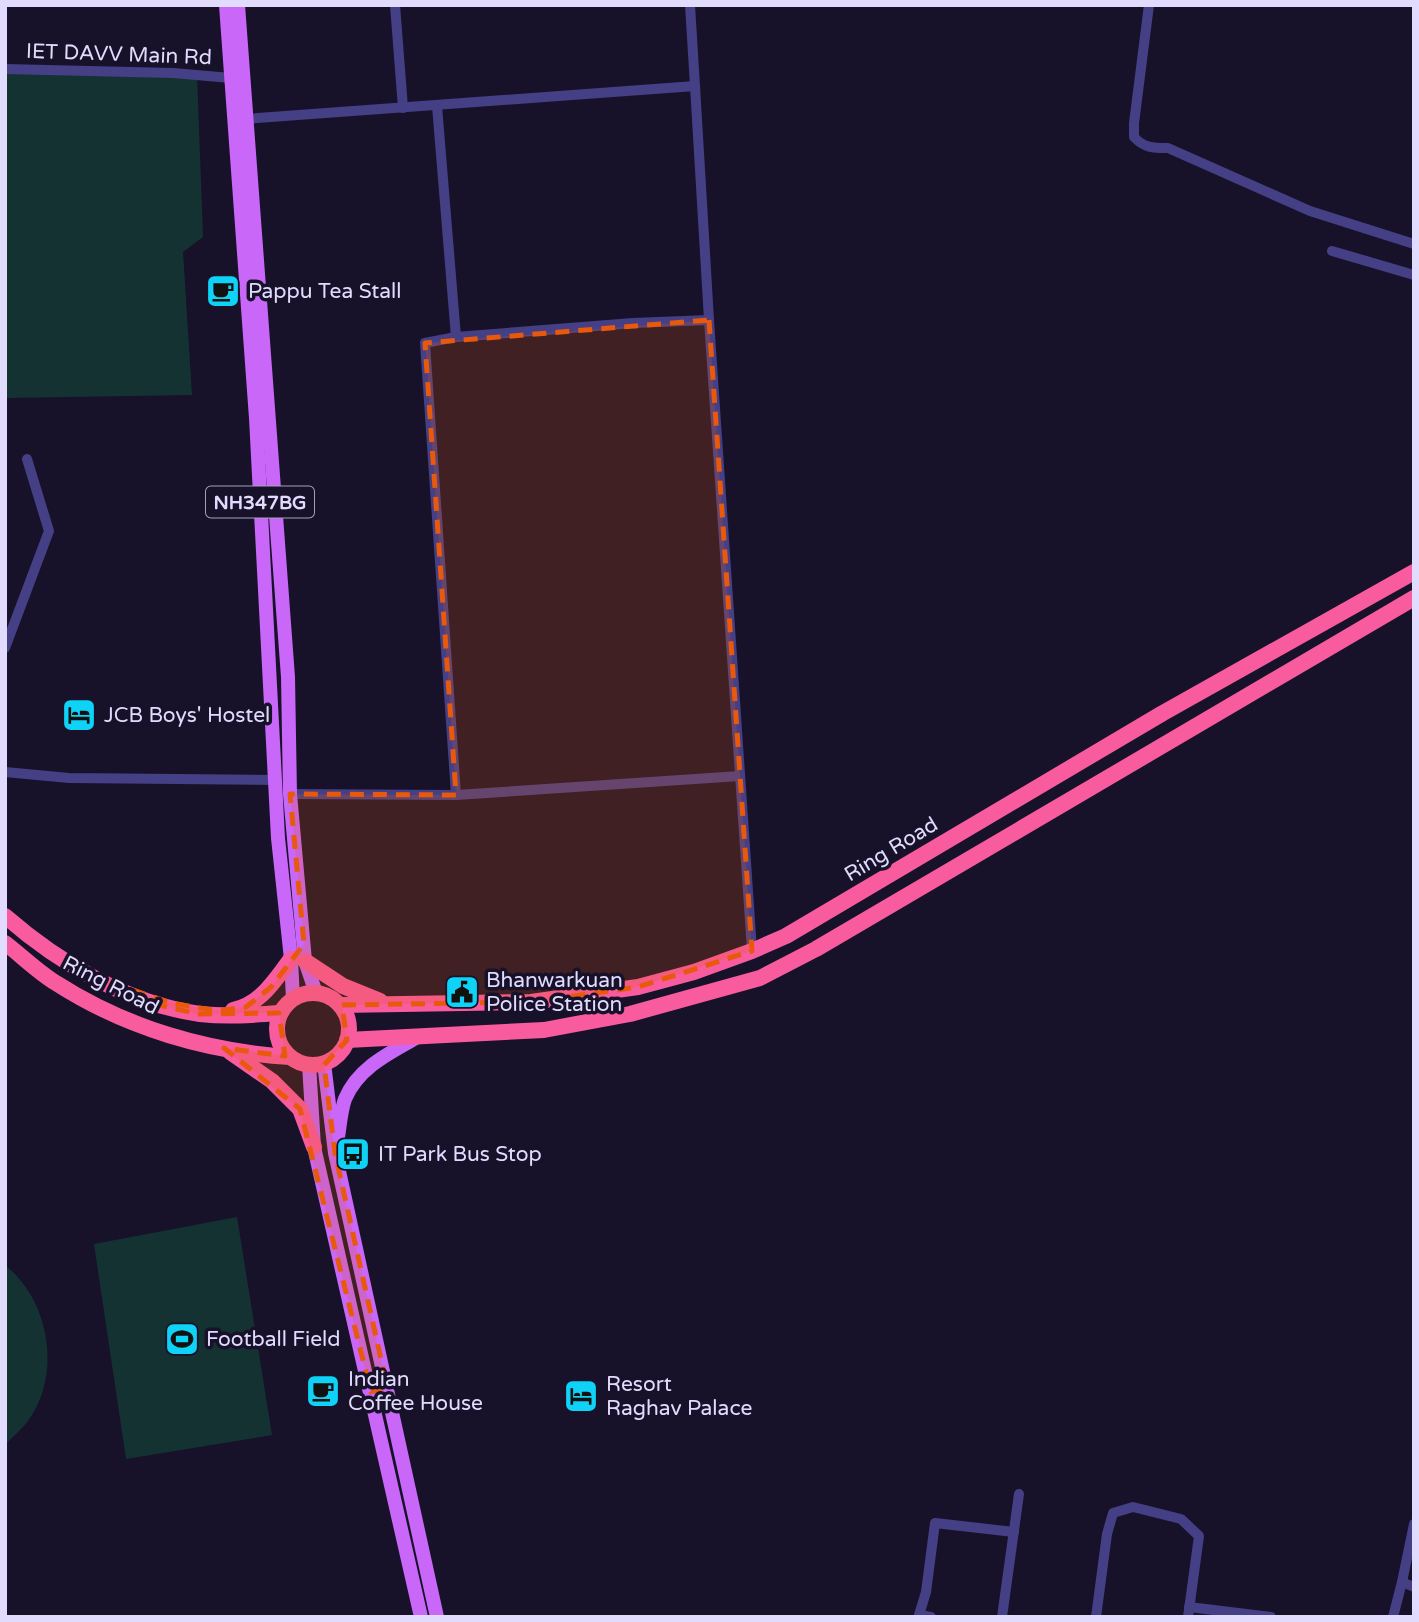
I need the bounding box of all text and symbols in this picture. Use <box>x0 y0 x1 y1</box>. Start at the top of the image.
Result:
street label: IET DAVV Main Rd <box>25 39 212 70</box>
cafe icon: Pappu Tea Stall <box>204 272 242 310</box>
place label: Pappu Tea Stall <box>248 279 401 304</box>
road number: NH347BG <box>206 486 314 517</box>
hotel icon: JCB Boys' Hostel <box>60 696 98 734</box>
place label: JCB Boys' Hostel <box>104 703 270 728</box>
street label: Ring Road <box>840 812 942 887</box>
street label: Ring Road <box>59 951 163 1020</box>
place label: Bhanwarkuan Police Station <box>486 968 623 1017</box>
public building icon: Bhanwarkuan Police Station <box>443 973 481 1011</box>
bus stop icon: IT Park Bus Stop <box>334 1135 372 1173</box>
place label: IT Park Bus Stop <box>378 1142 542 1167</box>
sports icon: Football Field <box>163 1320 201 1358</box>
place label: Football Field <box>206 1327 341 1352</box>
place label: Indian Coffee House <box>348 1367 483 1416</box>
cafe icon: Indian Coffee House <box>304 1372 342 1410</box>
place label: Resort Raghav Palace <box>606 1372 753 1421</box>
hotel icon: Resort Raghav Palace <box>562 1377 600 1415</box>

